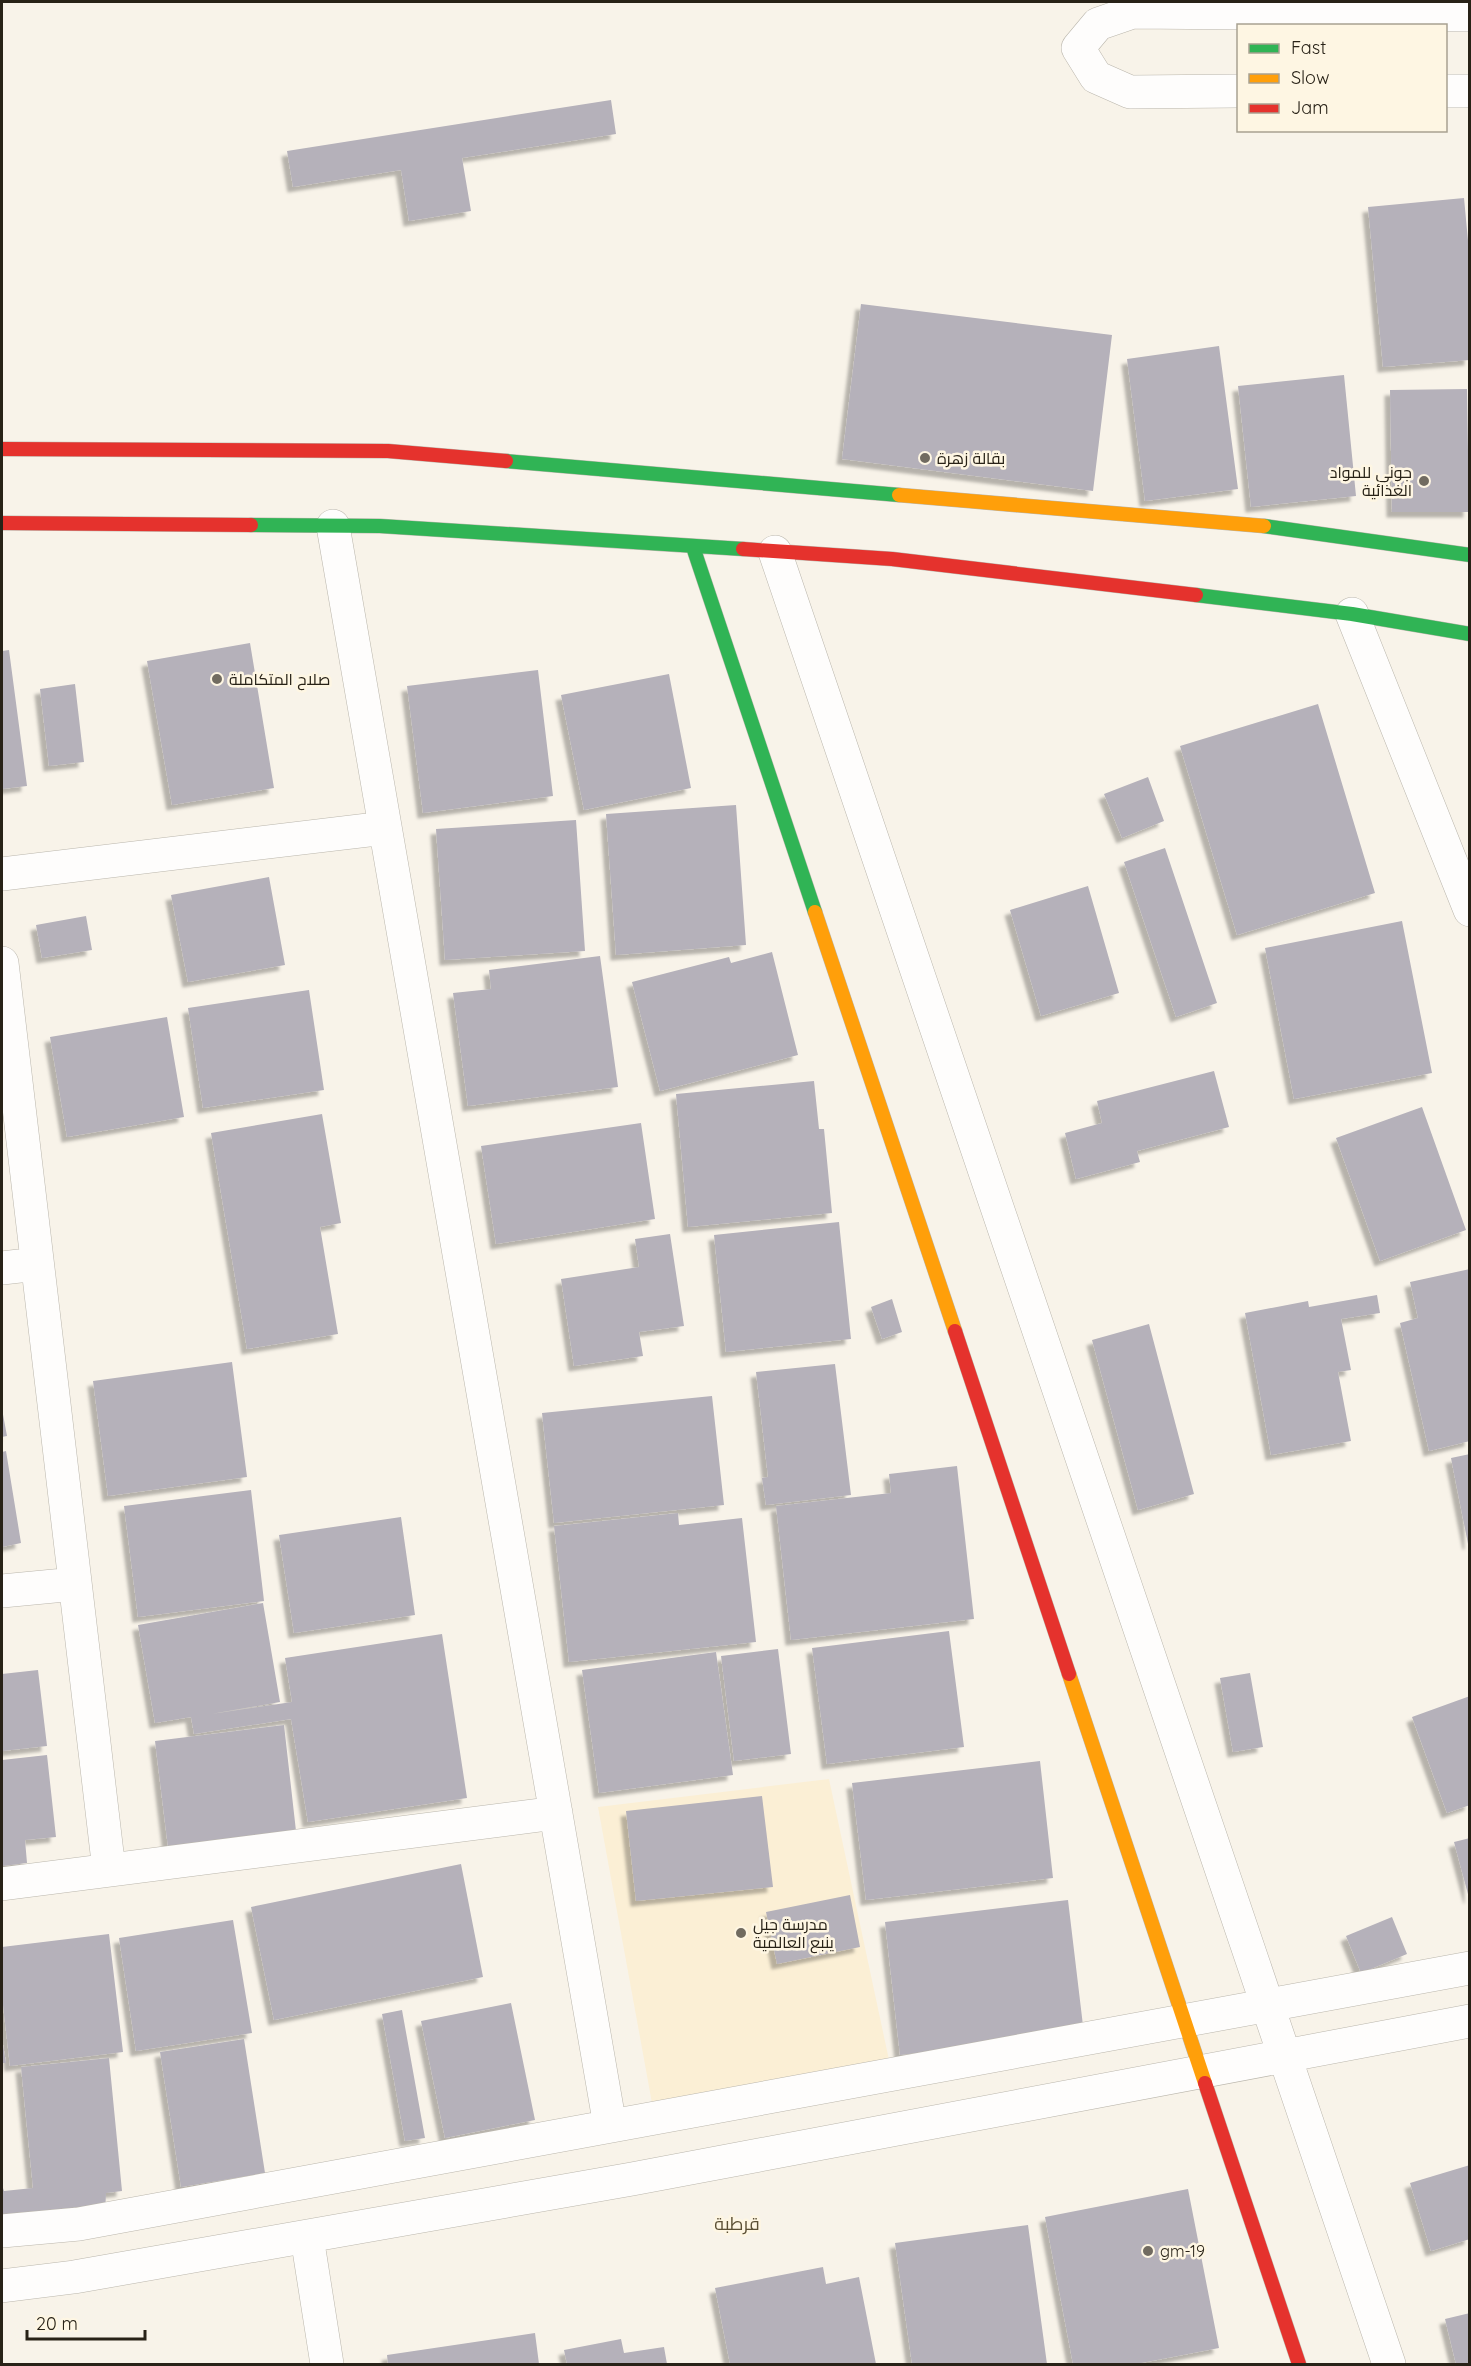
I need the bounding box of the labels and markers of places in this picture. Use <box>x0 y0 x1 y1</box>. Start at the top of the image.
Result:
place label: بقالة زهرة <box>937 448 1005 468</box>
marker: بقالة زهرة <box>918 451 932 465</box>
place label: جوني للمواد الغذائية <box>1330 462 1412 500</box>
marker: جوني للمواد الغذائية <box>1417 474 1431 488</box>
place label: صلاح المتكاملة <box>229 669 330 691</box>
marker: صلاح المتكاملة <box>210 672 224 686</box>
place label: مدرسة جيل ينبع العالمية <box>753 1914 835 1954</box>
marker: مدرسة جيل ينبع العالمية <box>734 1926 748 1940</box>
place label: gm-19 <box>1160 2241 1205 2261</box>
marker: gm-19 <box>1141 2244 1155 2258</box>

